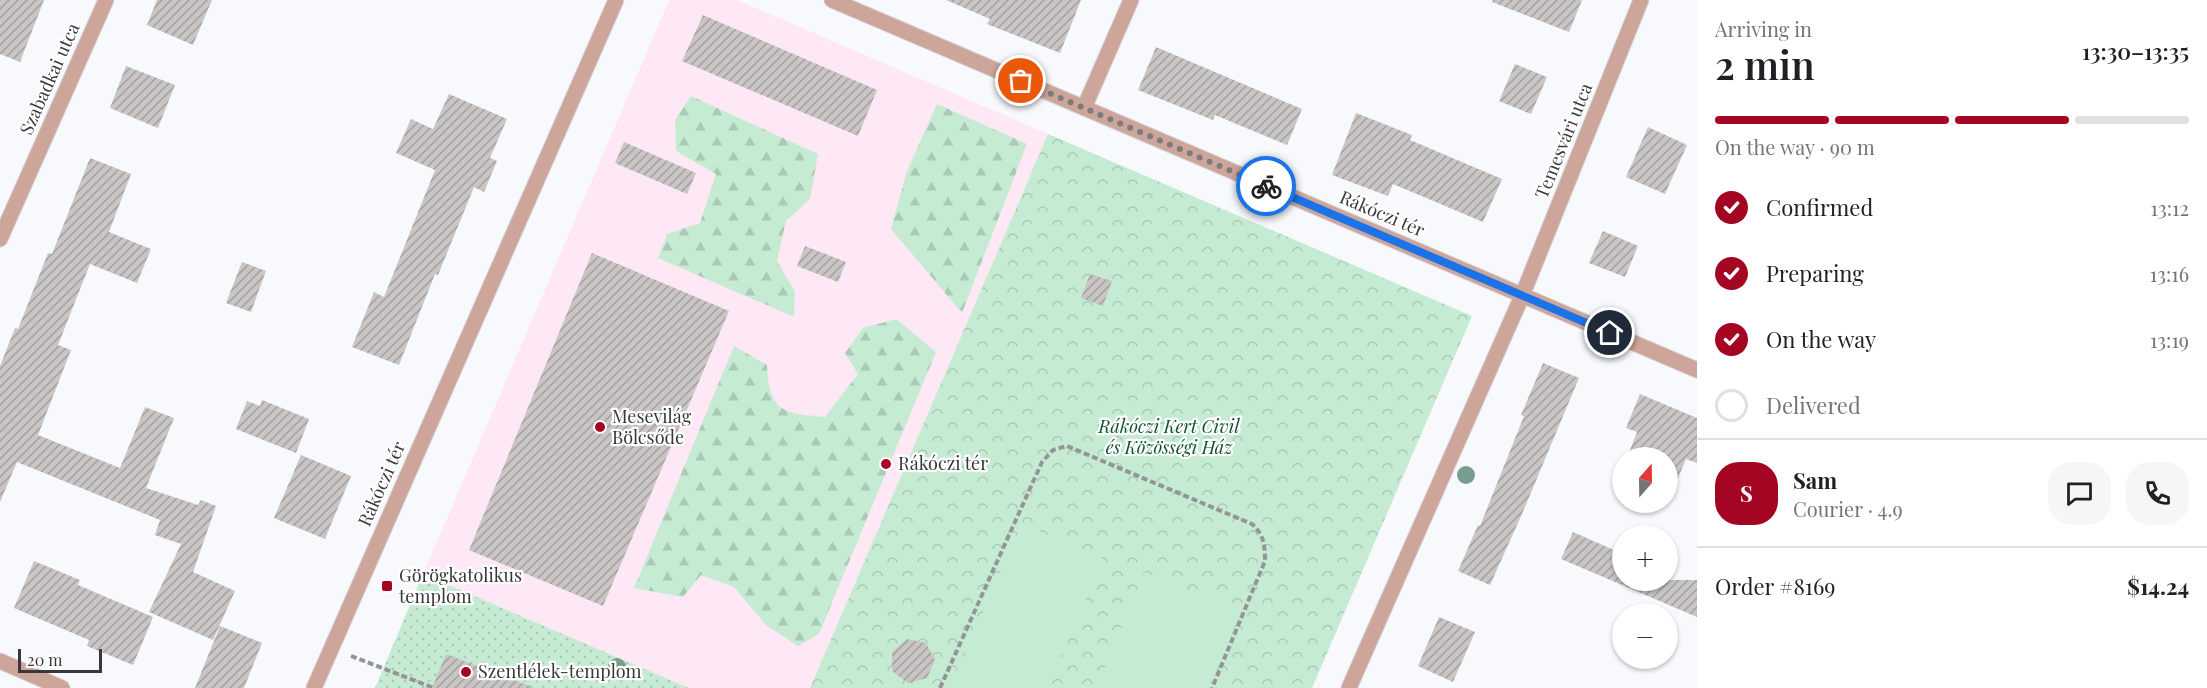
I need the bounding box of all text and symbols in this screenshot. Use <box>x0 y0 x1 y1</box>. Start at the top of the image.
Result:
text: Arriving in <box>1715 15 1812 42</box>
street label: Szabadkai utca <box>14 19 84 138</box>
text: 13:30–13:35 <box>2082 36 2189 66</box>
text: 2 min <box>1715 38 1815 90</box>
pin <box>995 55 1046 106</box>
icon: bag <box>1004 64 1037 97</box>
street label: Temesvári utca <box>1529 79 1597 202</box>
text: On the way · 90 m <box>1715 133 1875 160</box>
courier <box>1236 156 1296 216</box>
icon: bike <box>1250 170 1283 203</box>
street label: Rákóczi tér <box>1336 184 1429 242</box>
icon: check <box>1715 191 1748 224</box>
text: Confirmed <box>1766 192 1873 222</box>
text: 13:12 <box>2151 194 2189 221</box>
icon: check <box>1715 257 1748 290</box>
text: Preparing <box>1766 258 1864 288</box>
text: 13:16 <box>2150 260 2189 287</box>
pin <box>1584 307 1635 358</box>
icon: home <box>1593 316 1626 349</box>
icon: check <box>1715 323 1748 356</box>
text: On the way <box>1766 324 1876 354</box>
text: 13:19 <box>2150 326 2189 353</box>
text: Delivered <box>1766 390 1861 420</box>
place label: Mesevilág Bölcsőde <box>612 404 692 449</box>
park label: Rákóczi Kert Civil és Közösségi Ház <box>1098 414 1240 459</box>
marker: Mesevilág Bölcsőde <box>593 420 607 434</box>
street label: Rákóczi tér <box>352 438 410 530</box>
north arrow <box>1612 447 1678 513</box>
map controls <box>1612 447 1678 669</box>
place label: Rákóczi tér <box>898 451 988 475</box>
marker: Rákóczi tér <box>879 457 893 471</box>
button: chat <box>2048 462 2111 525</box>
button: phone <box>2126 462 2189 525</box>
text: Sam <box>1793 465 1837 495</box>
text: S <box>1740 478 1753 508</box>
text: Courier · 4.9 <box>1793 495 1903 522</box>
button: + <box>1612 525 1678 591</box>
place label: Görögkatolikus templom <box>399 563 522 608</box>
text: Order #8169 <box>1715 571 1836 601</box>
text: $14.24 <box>2127 571 2189 601</box>
marker: Görögkatolikus templom <box>380 579 394 593</box>
button: − <box>1612 603 1678 669</box>
scale bar <box>18 646 102 674</box>
text: 20 m <box>27 649 62 670</box>
place label: Szentlélek-templom <box>478 659 642 683</box>
marker: Szentlélek-templom <box>459 665 473 679</box>

